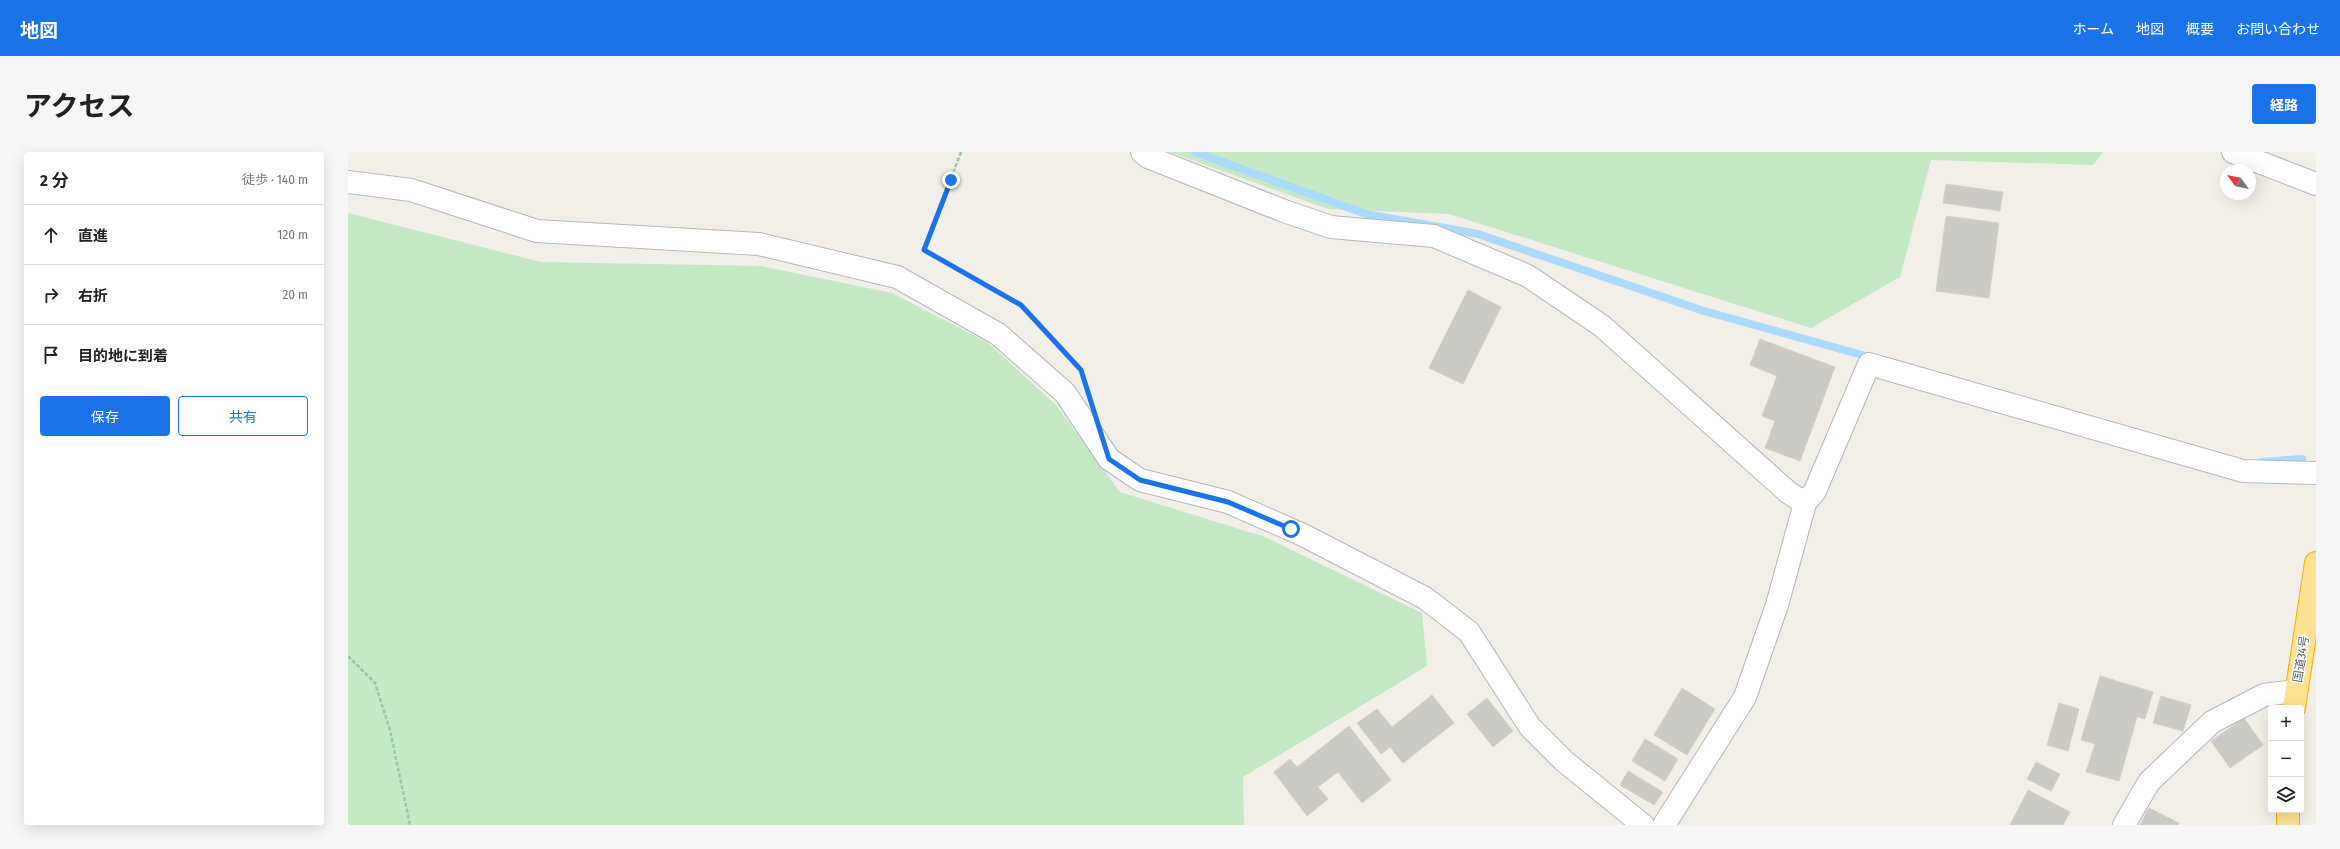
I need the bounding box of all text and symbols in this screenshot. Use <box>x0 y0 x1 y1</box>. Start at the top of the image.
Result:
text: 地図 <box>20 19 58 42</box>
text: ホーム <box>2072 21 2114 38</box>
text: 地図 <box>2136 21 2164 38</box>
text: 概要 <box>2186 21 2214 38</box>
text: お問い合わせ <box>2236 21 2320 38</box>
button: 経路 <box>2252 84 2316 124</box>
text: アクセス <box>24 90 135 123</box>
north arrow <box>2220 164 2256 200</box>
text: 2 分 <box>40 170 68 191</box>
route end <box>942 171 960 189</box>
text: 徒歩 · 140 m <box>242 172 308 187</box>
icon: ahead <box>40 224 62 246</box>
text: 直進 <box>78 227 108 245</box>
text: 120 m <box>277 227 308 242</box>
icon: right <box>40 284 62 306</box>
text: 右折 <box>78 287 108 305</box>
text: 20 m <box>282 287 308 302</box>
icon: arrive <box>40 344 62 366</box>
text: 目的地に到着 <box>78 347 168 365</box>
button: 保存 <box>40 396 170 436</box>
button: 共有 <box>178 396 308 436</box>
route start <box>1282 520 1300 538</box>
street label: 国道34号 <box>2290 635 2312 683</box>
map controls <box>2268 705 2304 813</box>
button: + <box>2268 705 2304 741</box>
button: − <box>2268 741 2304 777</box>
button: layers <box>2268 777 2304 813</box>

